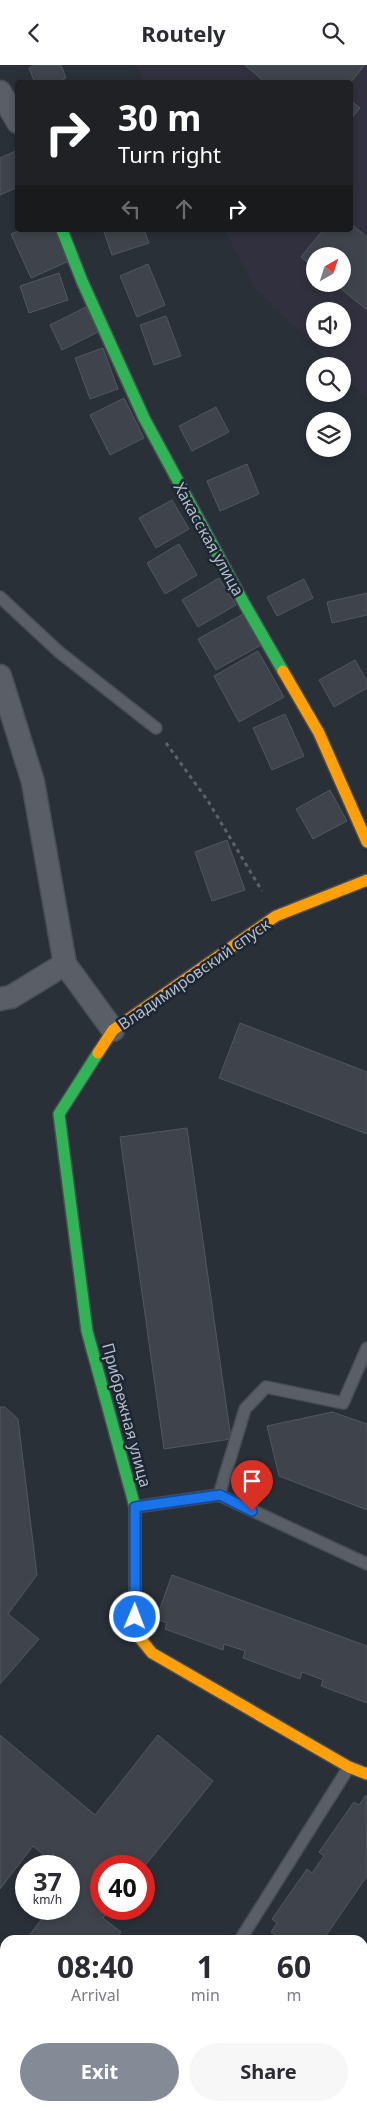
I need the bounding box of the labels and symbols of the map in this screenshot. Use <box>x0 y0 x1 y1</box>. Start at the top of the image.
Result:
north arrow <box>306 247 351 293</box>
street label: Хакасская улица <box>169 478 249 600</box>
street label: Владимировский спуск <box>114 913 275 1035</box>
street label: Прибрежная улица <box>97 1340 157 1490</box>
pin <box>231 1460 273 1511</box>
position arrow <box>108 1590 160 1642</box>
speed limit sign: 40 <box>90 1855 155 1920</box>

